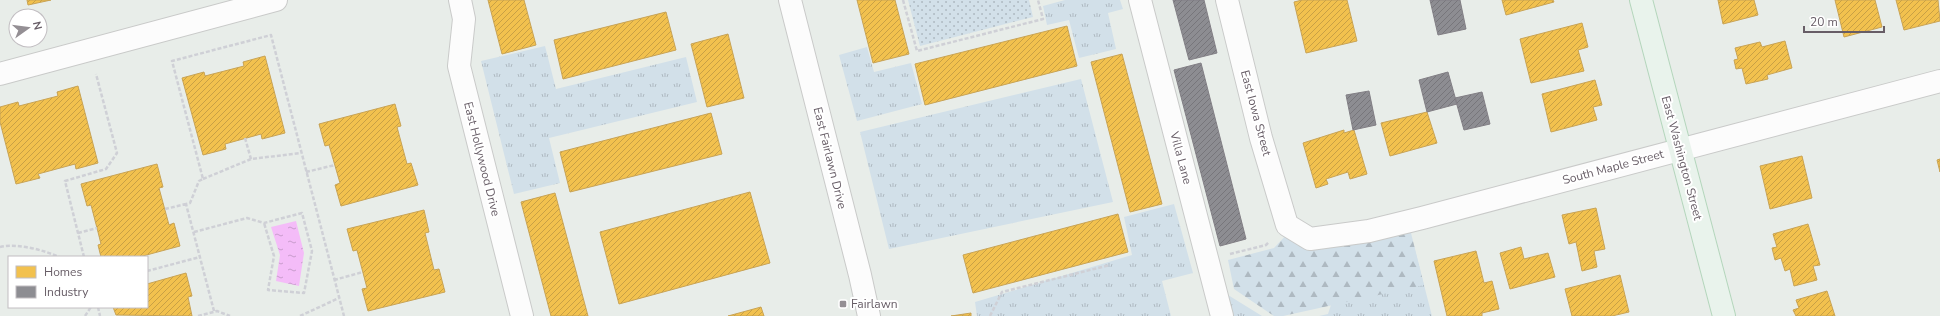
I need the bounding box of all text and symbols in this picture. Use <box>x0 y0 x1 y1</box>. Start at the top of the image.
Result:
north arrow <box>8 8 48 48</box>
scale bar <box>1804 8 1884 34</box>
text: 20 m <box>1810 14 1838 30</box>
text: N <box>29 20 45 32</box>
street label: East Iowa Street <box>1237 68 1275 158</box>
street label: East Washington Street <box>1658 94 1706 223</box>
street label: East Hollywood Drive <box>460 100 504 218</box>
street label: East Fairlawn Drive <box>810 105 850 211</box>
street label: Villa Lane <box>1166 129 1196 186</box>
street label: South Maple Street <box>1561 146 1666 188</box>
legend <box>8 256 148 308</box>
text: Homes <box>44 264 82 280</box>
text: Industry <box>44 284 89 300</box>
place label: Fairlawn <box>851 296 898 312</box>
marker: Fairlawn <box>838 299 848 309</box>

